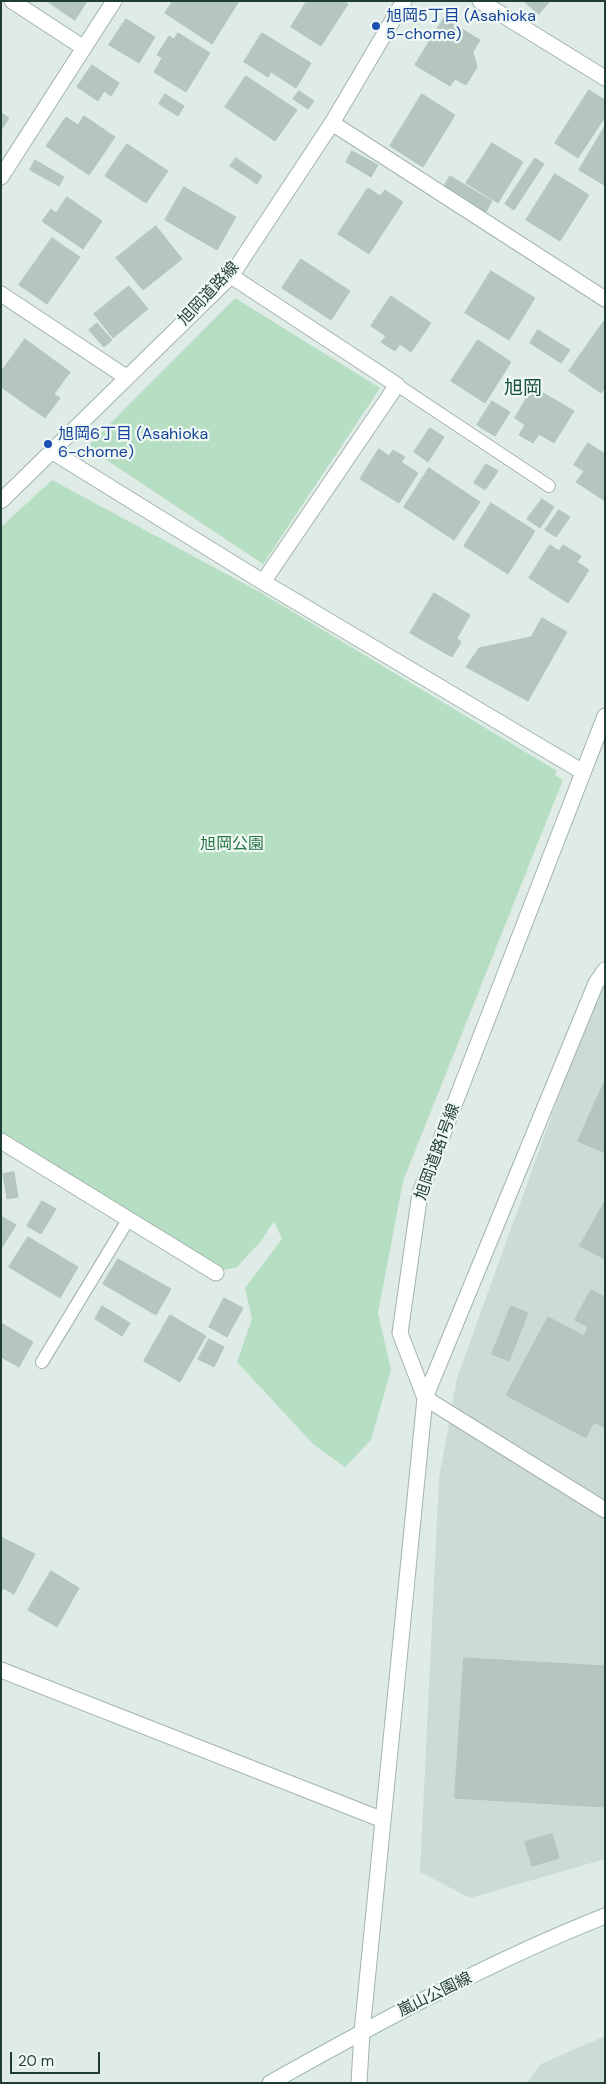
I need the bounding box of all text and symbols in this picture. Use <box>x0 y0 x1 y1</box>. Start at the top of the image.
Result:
place label: 旭岡5丁目 (Asahioka 5-chome) <box>386 7 536 45</box>
marker: 旭岡5丁目 (Asahioka 5-chome) <box>370 20 382 32</box>
street label: 旭岡道路線 <box>175 258 243 330</box>
district label: 旭岡 <box>504 378 542 400</box>
place label: 旭岡6丁目 (Asahioka 6-chome) <box>58 425 208 463</box>
marker: 旭岡6丁目 (Asahioka 6-chome) <box>42 438 54 450</box>
park label: 旭岡公園 <box>200 835 264 855</box>
street label: 旭岡道路1号線 <box>412 1101 464 1203</box>
street label: 嵐山公園線 <box>395 1969 475 2021</box>
scale bar <box>12 2042 102 2074</box>
text: 20 m <box>18 2051 54 2071</box>

